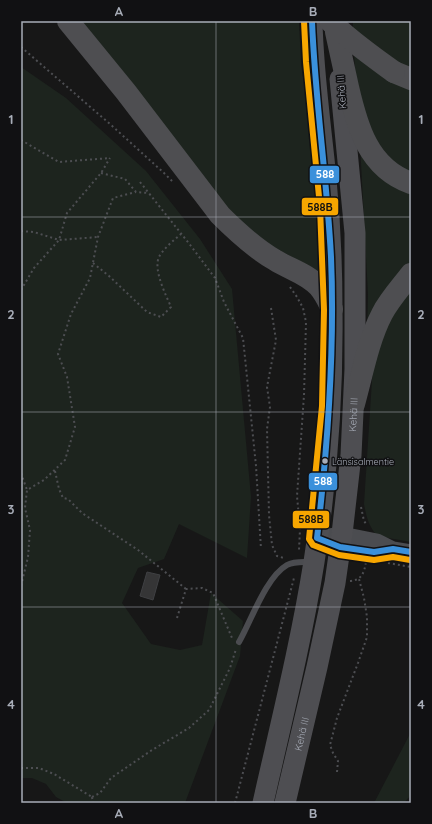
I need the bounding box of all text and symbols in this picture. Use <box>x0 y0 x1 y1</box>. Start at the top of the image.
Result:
text: A <box>115 3 124 19</box>
text: B <box>309 3 317 19</box>
street label: Kehä III <box>334 74 349 109</box>
text: 1 <box>8 111 14 127</box>
text: 1 <box>418 111 424 127</box>
line badge: 588 <box>309 165 340 184</box>
text: 588 <box>316 167 334 181</box>
line badge: 588B <box>301 197 339 216</box>
text: 588B <box>307 200 333 214</box>
text: 2 <box>7 306 15 322</box>
text: 2 <box>417 306 425 322</box>
street label: Kehä III <box>346 397 361 432</box>
marker: Länsisalmentie <box>320 456 330 466</box>
place label: Länsisalmentie <box>332 456 394 467</box>
line badge: 588 <box>308 472 338 491</box>
text: 588 <box>314 474 332 488</box>
text: 3 <box>8 501 15 517</box>
text: 3 <box>418 501 425 517</box>
line badge: 588B <box>292 510 330 529</box>
text: 588B <box>298 512 324 526</box>
text: 4 <box>7 696 15 712</box>
text: 4 <box>417 696 425 712</box>
street label: Kehä III <box>292 716 312 752</box>
text: A <box>115 805 124 821</box>
text: B <box>309 805 317 821</box>

